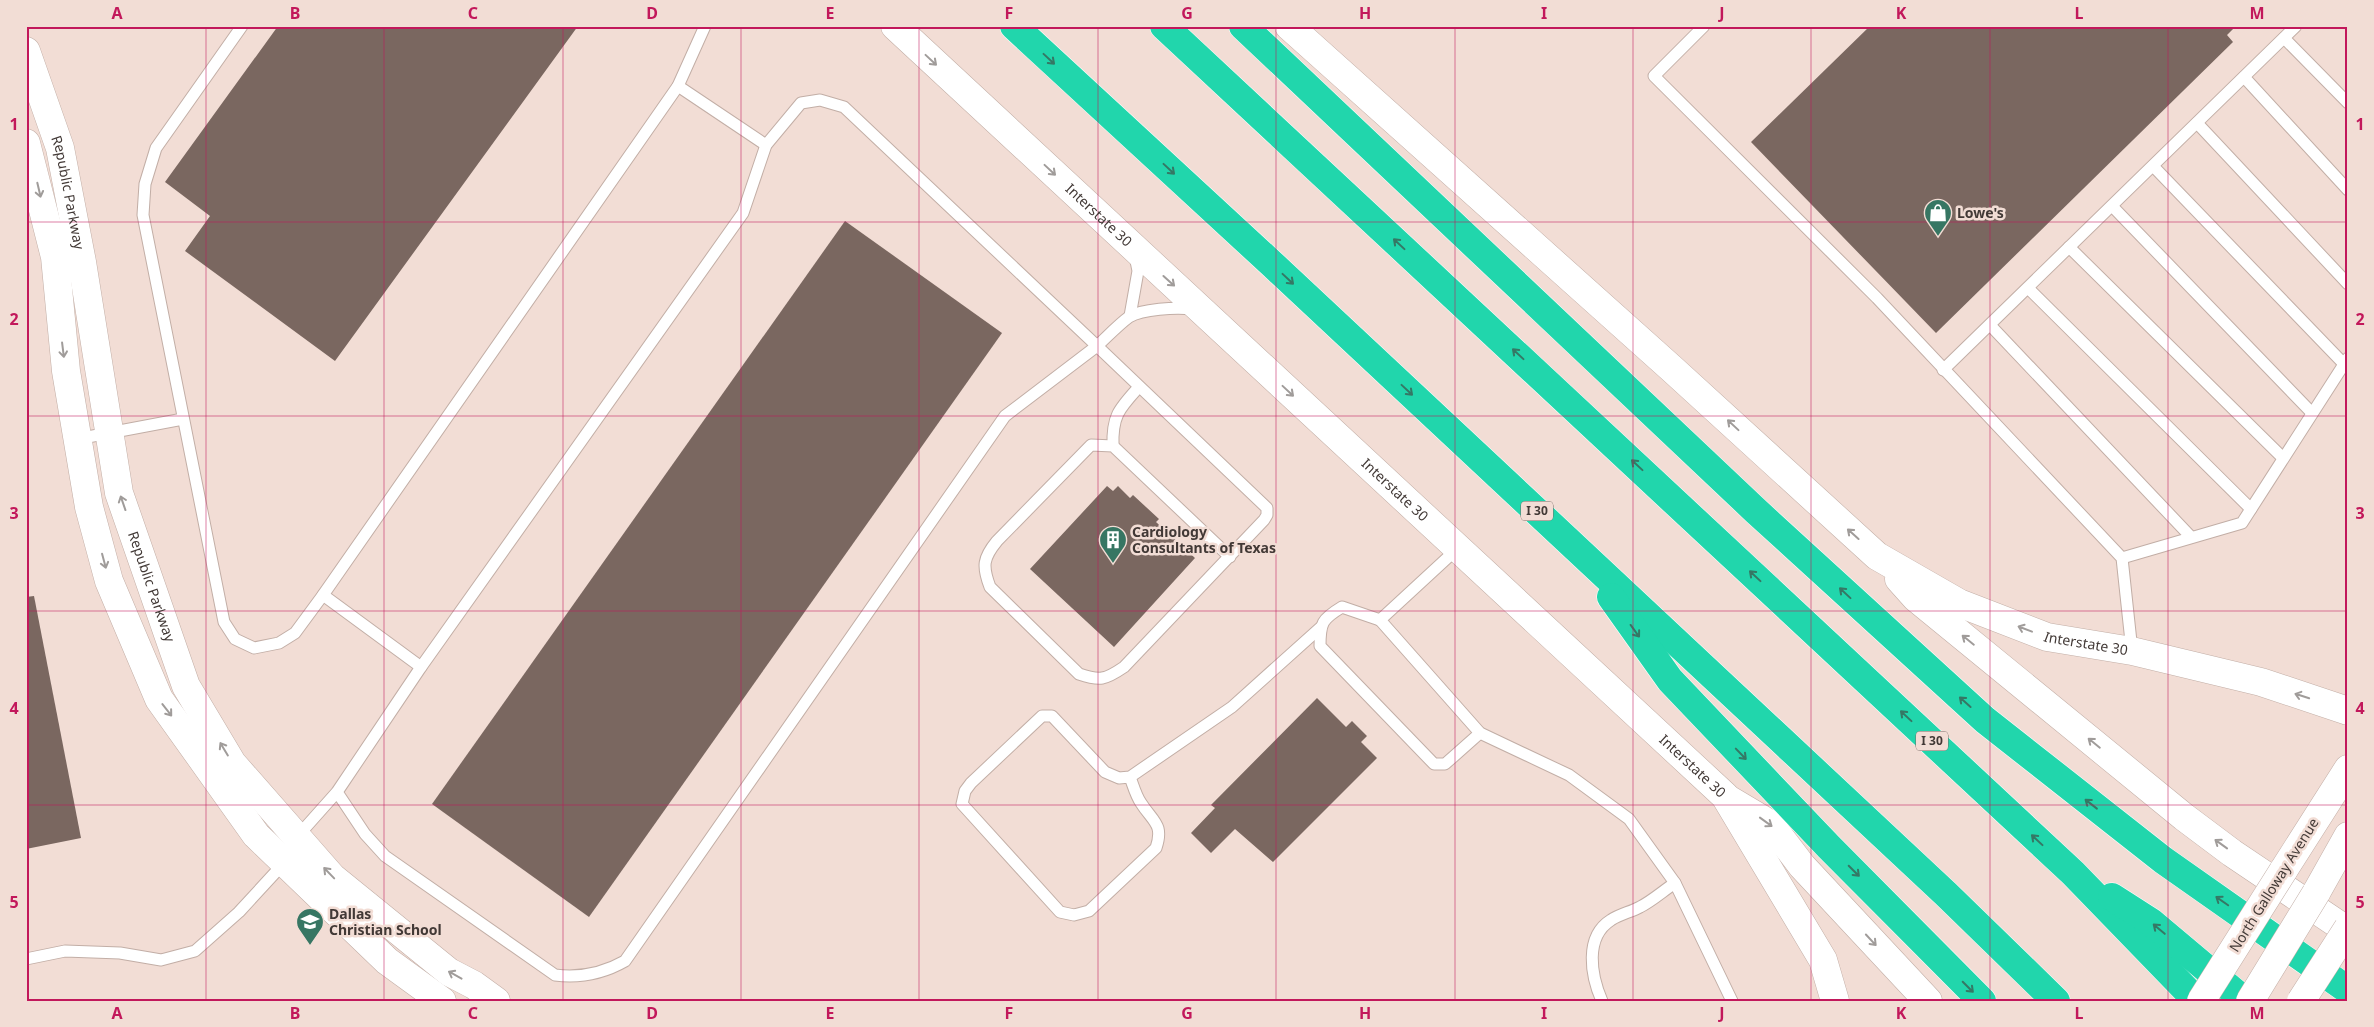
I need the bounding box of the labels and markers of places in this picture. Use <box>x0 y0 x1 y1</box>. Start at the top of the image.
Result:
shop icon: Lowe's <box>1923 198 1953 237</box>
place label: Lowe's <box>1957 203 2004 222</box>
place label: Cardiology Consultants of Texas <box>1132 522 1276 557</box>
building icon: Cardiology Consultants of Texas <box>1098 525 1128 564</box>
place label: Dallas Christian School <box>329 904 442 939</box>
school or university icon: Dallas Christian School <box>295 907 325 946</box>

